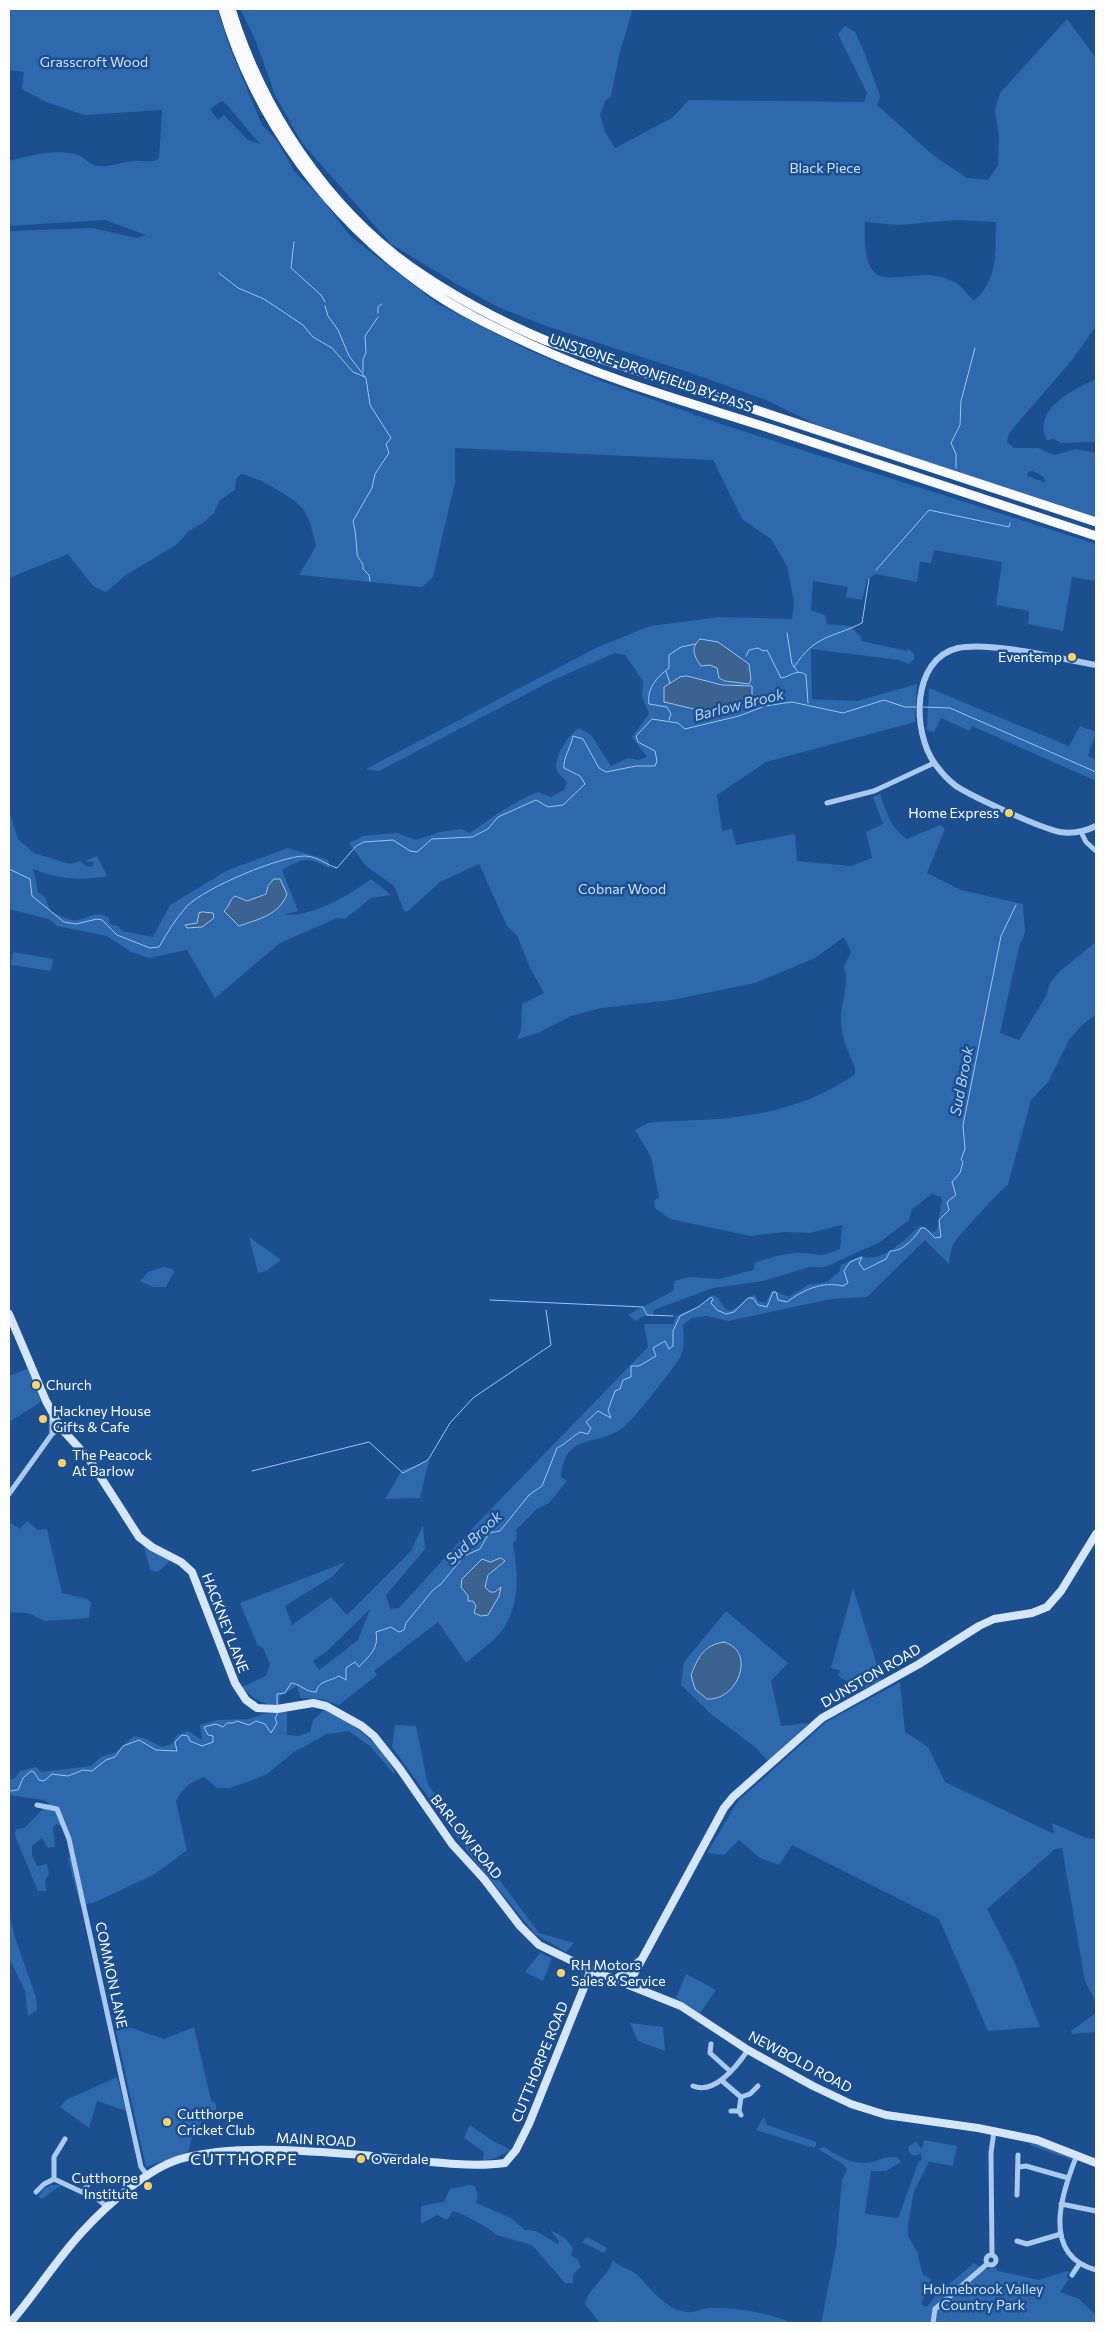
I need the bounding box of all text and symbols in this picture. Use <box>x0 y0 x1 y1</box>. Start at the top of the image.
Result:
park label: Grasscroft Wood <box>40 54 148 70</box>
park label: Black Piece <box>789 160 861 176</box>
street label: UNSTONE-DRONFIELD BY-PASS <box>547 330 755 416</box>
place label: Eventemp <box>998 649 1062 665</box>
marker: Eventemp <box>1066 651 1078 663</box>
water label: Barlow Brook <box>692 685 786 725</box>
place label: Home Express <box>908 805 999 821</box>
marker: Home Express <box>1003 807 1015 819</box>
park label: Cobnar Wood <box>578 881 666 897</box>
water label: Sud Brook <box>946 1045 978 1117</box>
place label: Church <box>46 1377 92 1393</box>
marker: Church <box>30 1379 42 1391</box>
place label: Hackney House Gifts & Cafe <box>53 1403 151 1435</box>
marker: Hackney House Gifts & Cafe <box>37 1413 49 1425</box>
place label: The Peacock At Barlow <box>72 1447 152 1480</box>
marker: The Peacock At Barlow <box>56 1457 68 1469</box>
water label: Sud Brook <box>442 1507 506 1569</box>
street label: HACKNEY LANE <box>198 1571 252 1675</box>
street label: DUNSTON ROAD <box>818 1641 924 1711</box>
street label: BARLOW ROAD <box>427 1791 505 1883</box>
street label: COMMON LANE <box>92 1920 130 2030</box>
place label: RH Motors Sales & Service <box>571 1957 666 1990</box>
marker: RH Motors Sales & Service <box>555 1967 567 1979</box>
street label: CUTTHORPE ROAD <box>508 1999 572 2125</box>
street label: NEWBOLD ROAD <box>745 2028 855 2096</box>
place label: Cutthorpe Cricket Club <box>177 2106 255 2138</box>
marker: Cutthorpe Cricket Club <box>161 2116 173 2128</box>
street label: MAIN ROAD <box>275 2130 357 2150</box>
district label: CUTTHORPE <box>189 2150 299 2170</box>
place label: Overdale <box>371 2151 428 2167</box>
marker: Overdale <box>355 2153 367 2165</box>
place label: Cutthorpe Institute <box>71 2170 138 2202</box>
marker: Cutthorpe Institute <box>142 2180 154 2192</box>
park label: Holmebrook Valley Country Park <box>923 2281 1043 2314</box>

